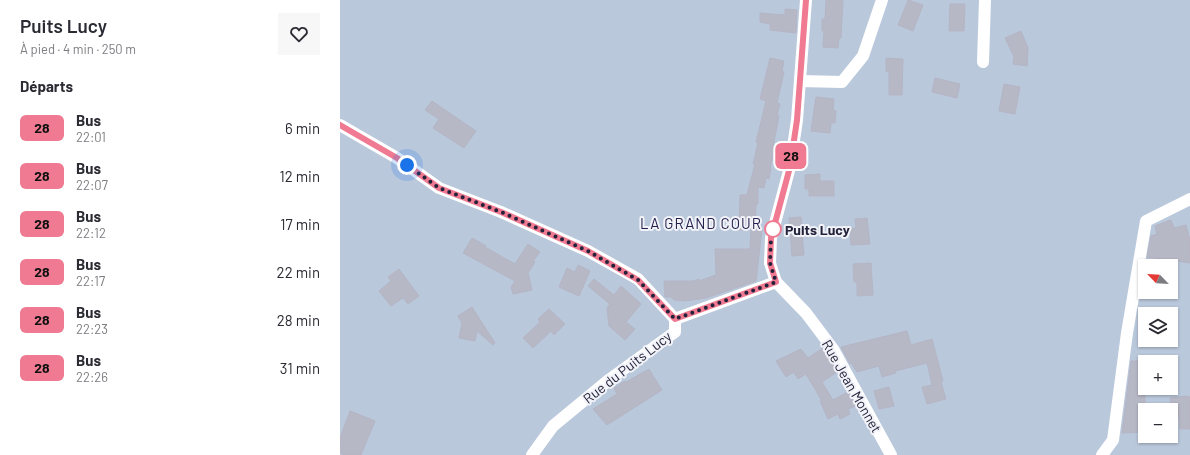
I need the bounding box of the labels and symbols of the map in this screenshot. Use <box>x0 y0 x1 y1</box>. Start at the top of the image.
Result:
line badge: 28 <box>773 143 809 169</box>
your location <box>397 155 417 175</box>
district label: LA GRAND COUR <box>640 214 762 232</box>
marker: Puits Lucy <box>764 220 782 238</box>
place label: Puits Lucy <box>785 221 850 238</box>
north arrow <box>1138 259 1178 299</box>
street label: Rue du Puits Lucy <box>579 327 675 407</box>
street label: Rue Jean Monnet <box>819 337 885 435</box>

